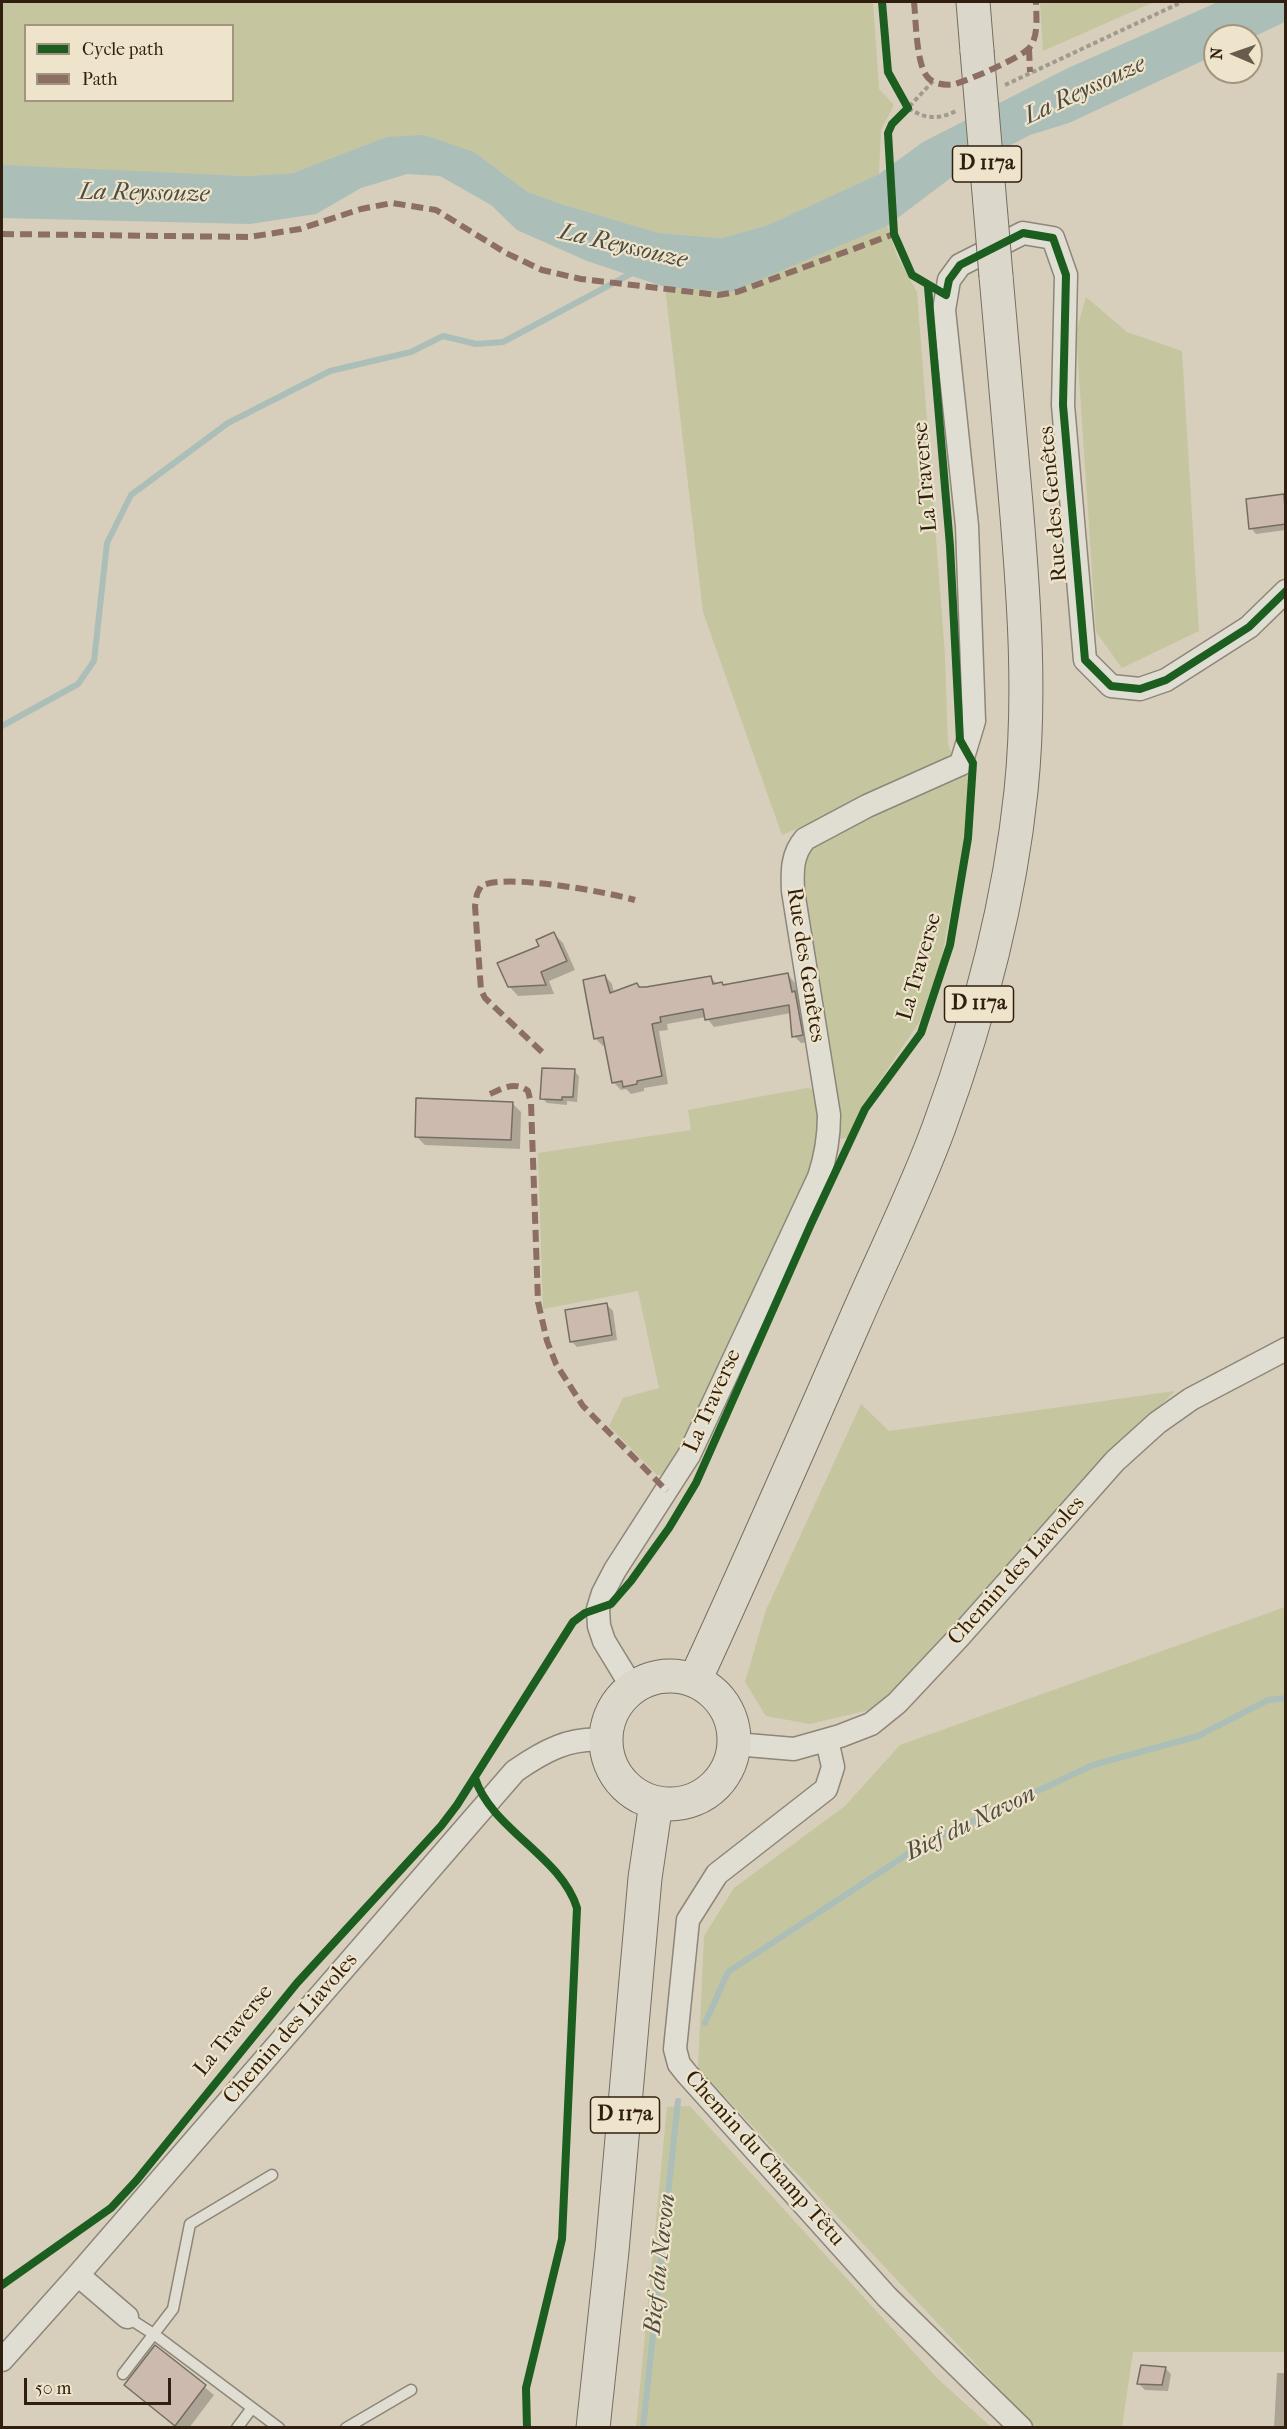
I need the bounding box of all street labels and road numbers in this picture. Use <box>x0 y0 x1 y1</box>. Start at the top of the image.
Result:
road number: D 117a <box>952 146 1022 182</box>
street label: La Traverse <box>908 421 944 533</box>
street label: Rue des Genêtes <box>1034 425 1074 583</box>
street label: Rue des Genêtes <box>780 886 830 1044</box>
street label: La Traverse <box>892 910 948 1024</box>
road number: D 117a <box>944 986 1014 1022</box>
street label: La Traverse <box>678 1345 748 1457</box>
street label: Chemin des Liavoles <box>943 1491 1091 1651</box>
street label: Chemin des Liavoles <box>218 1948 364 2110</box>
street label: La Traverse <box>189 1980 279 2082</box>
street label: Chemin du Champ Têtu <box>678 2066 850 2252</box>
road number: D 117a <box>590 2097 660 2133</box>

